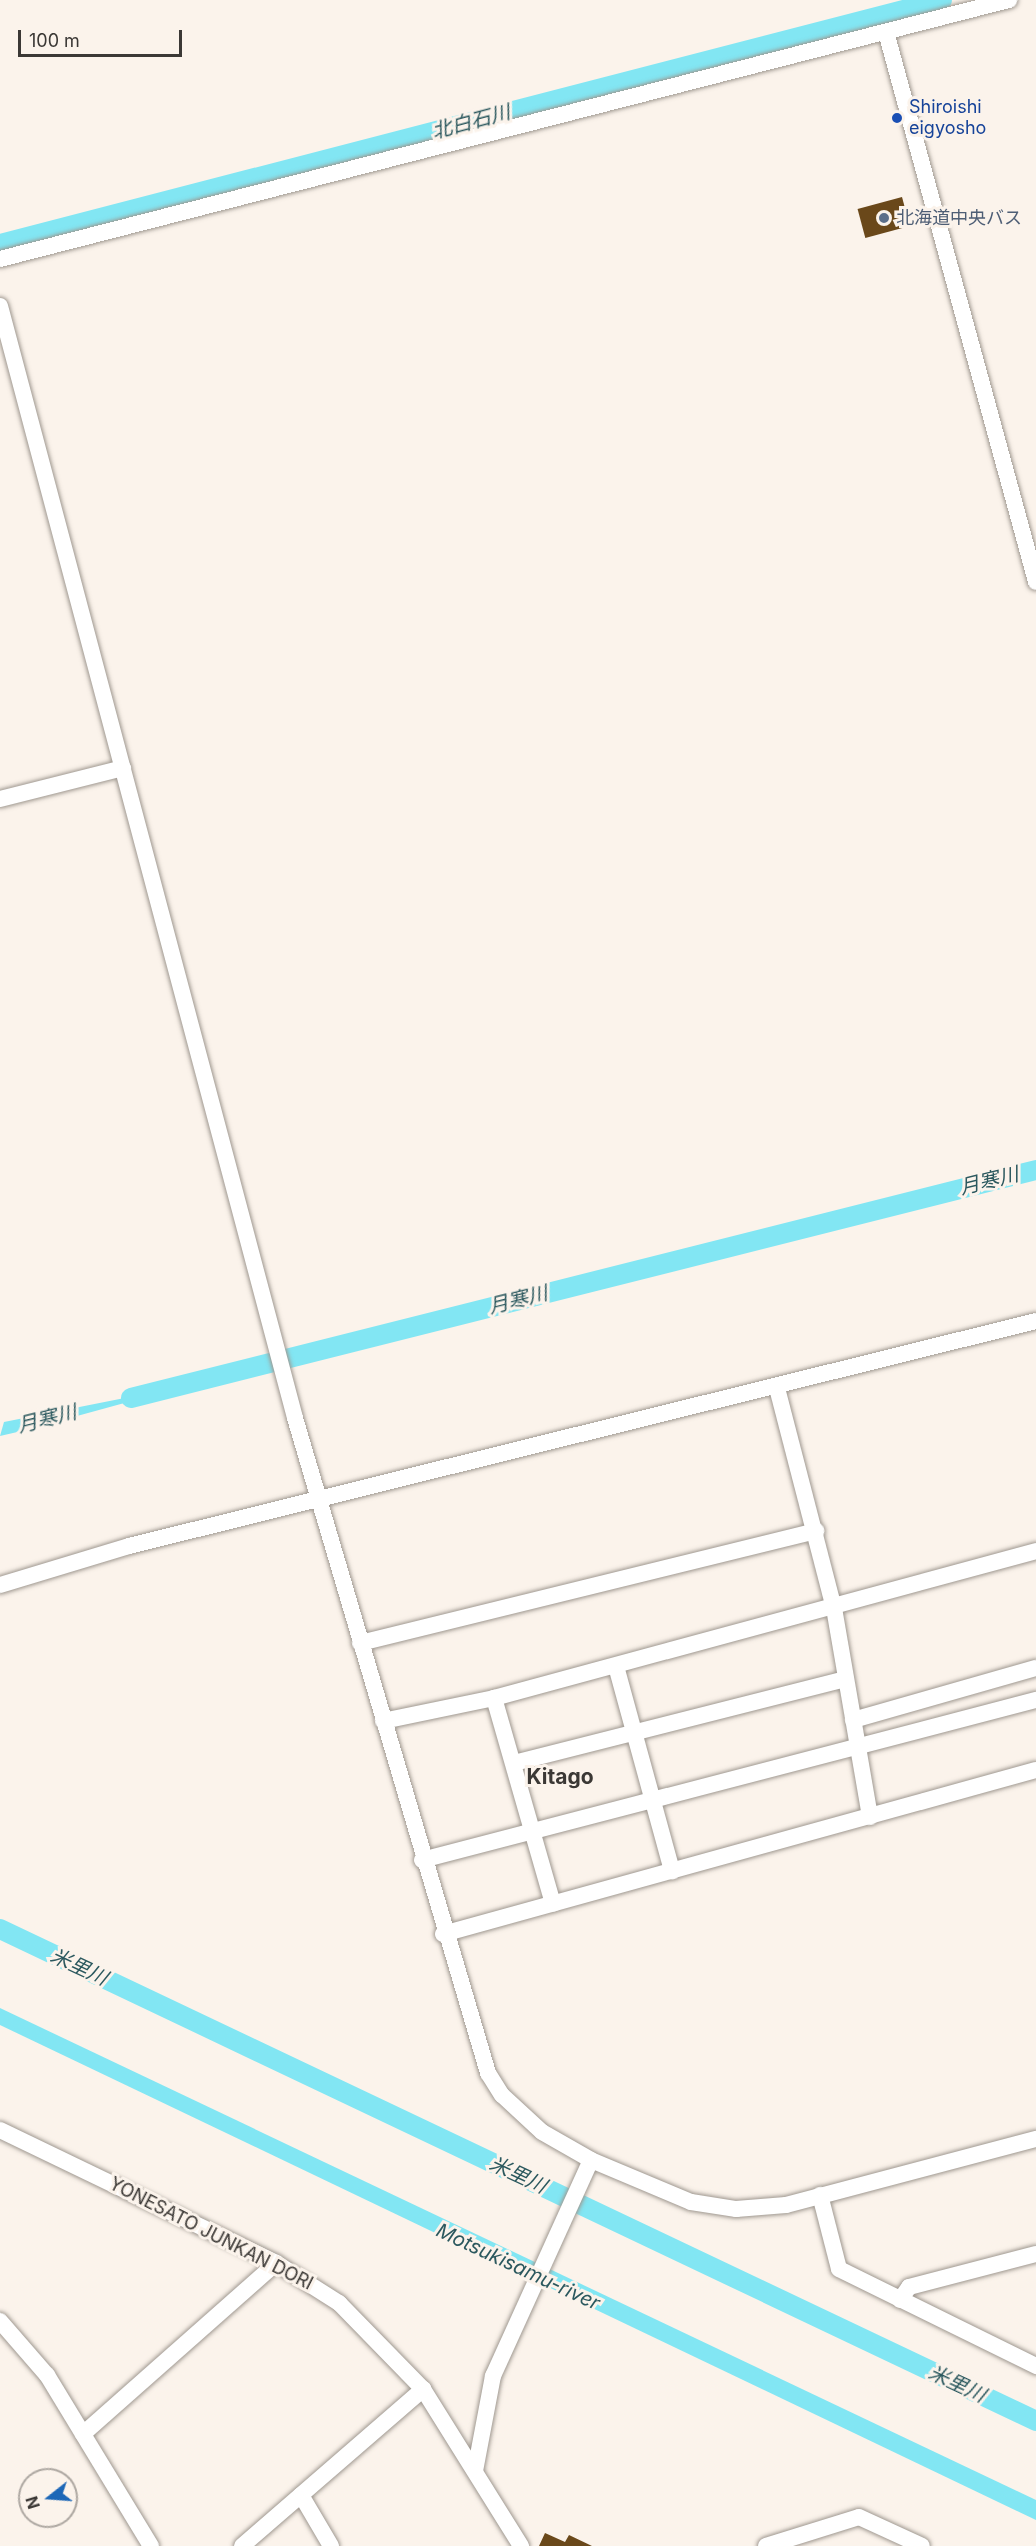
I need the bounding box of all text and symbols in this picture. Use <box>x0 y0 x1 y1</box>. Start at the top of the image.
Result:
scale bar <box>21 18 184 56</box>
text: 100 m <box>29 30 80 51</box>
place label: Shiroishi eigyosho <box>909 97 986 140</box>
water label: 北白石川 <box>429 100 513 144</box>
marker: Shiroishi eigyosho <box>890 111 904 125</box>
place label: 北海道中央バス <box>896 207 1022 229</box>
marker: 北海道中央バス <box>877 211 891 225</box>
water label: 月寒川 <box>957 1162 1021 1200</box>
water label: 月寒川 <box>486 1281 550 1319</box>
water label: 月寒川 <box>15 1400 79 1438</box>
district label: Kitago <box>526 1764 594 1790</box>
water label: 米里川 <box>47 1943 111 1991</box>
water label: 米里川 <box>486 2151 550 2199</box>
street label: YONESATO JUNKAN DORI <box>106 2173 316 2295</box>
water label: Motsukisamu-river <box>432 2219 604 2315</box>
water label: 米里川 <box>925 2360 989 2408</box>
north arrow <box>18 2468 78 2528</box>
text: N <box>21 2494 44 2511</box>

